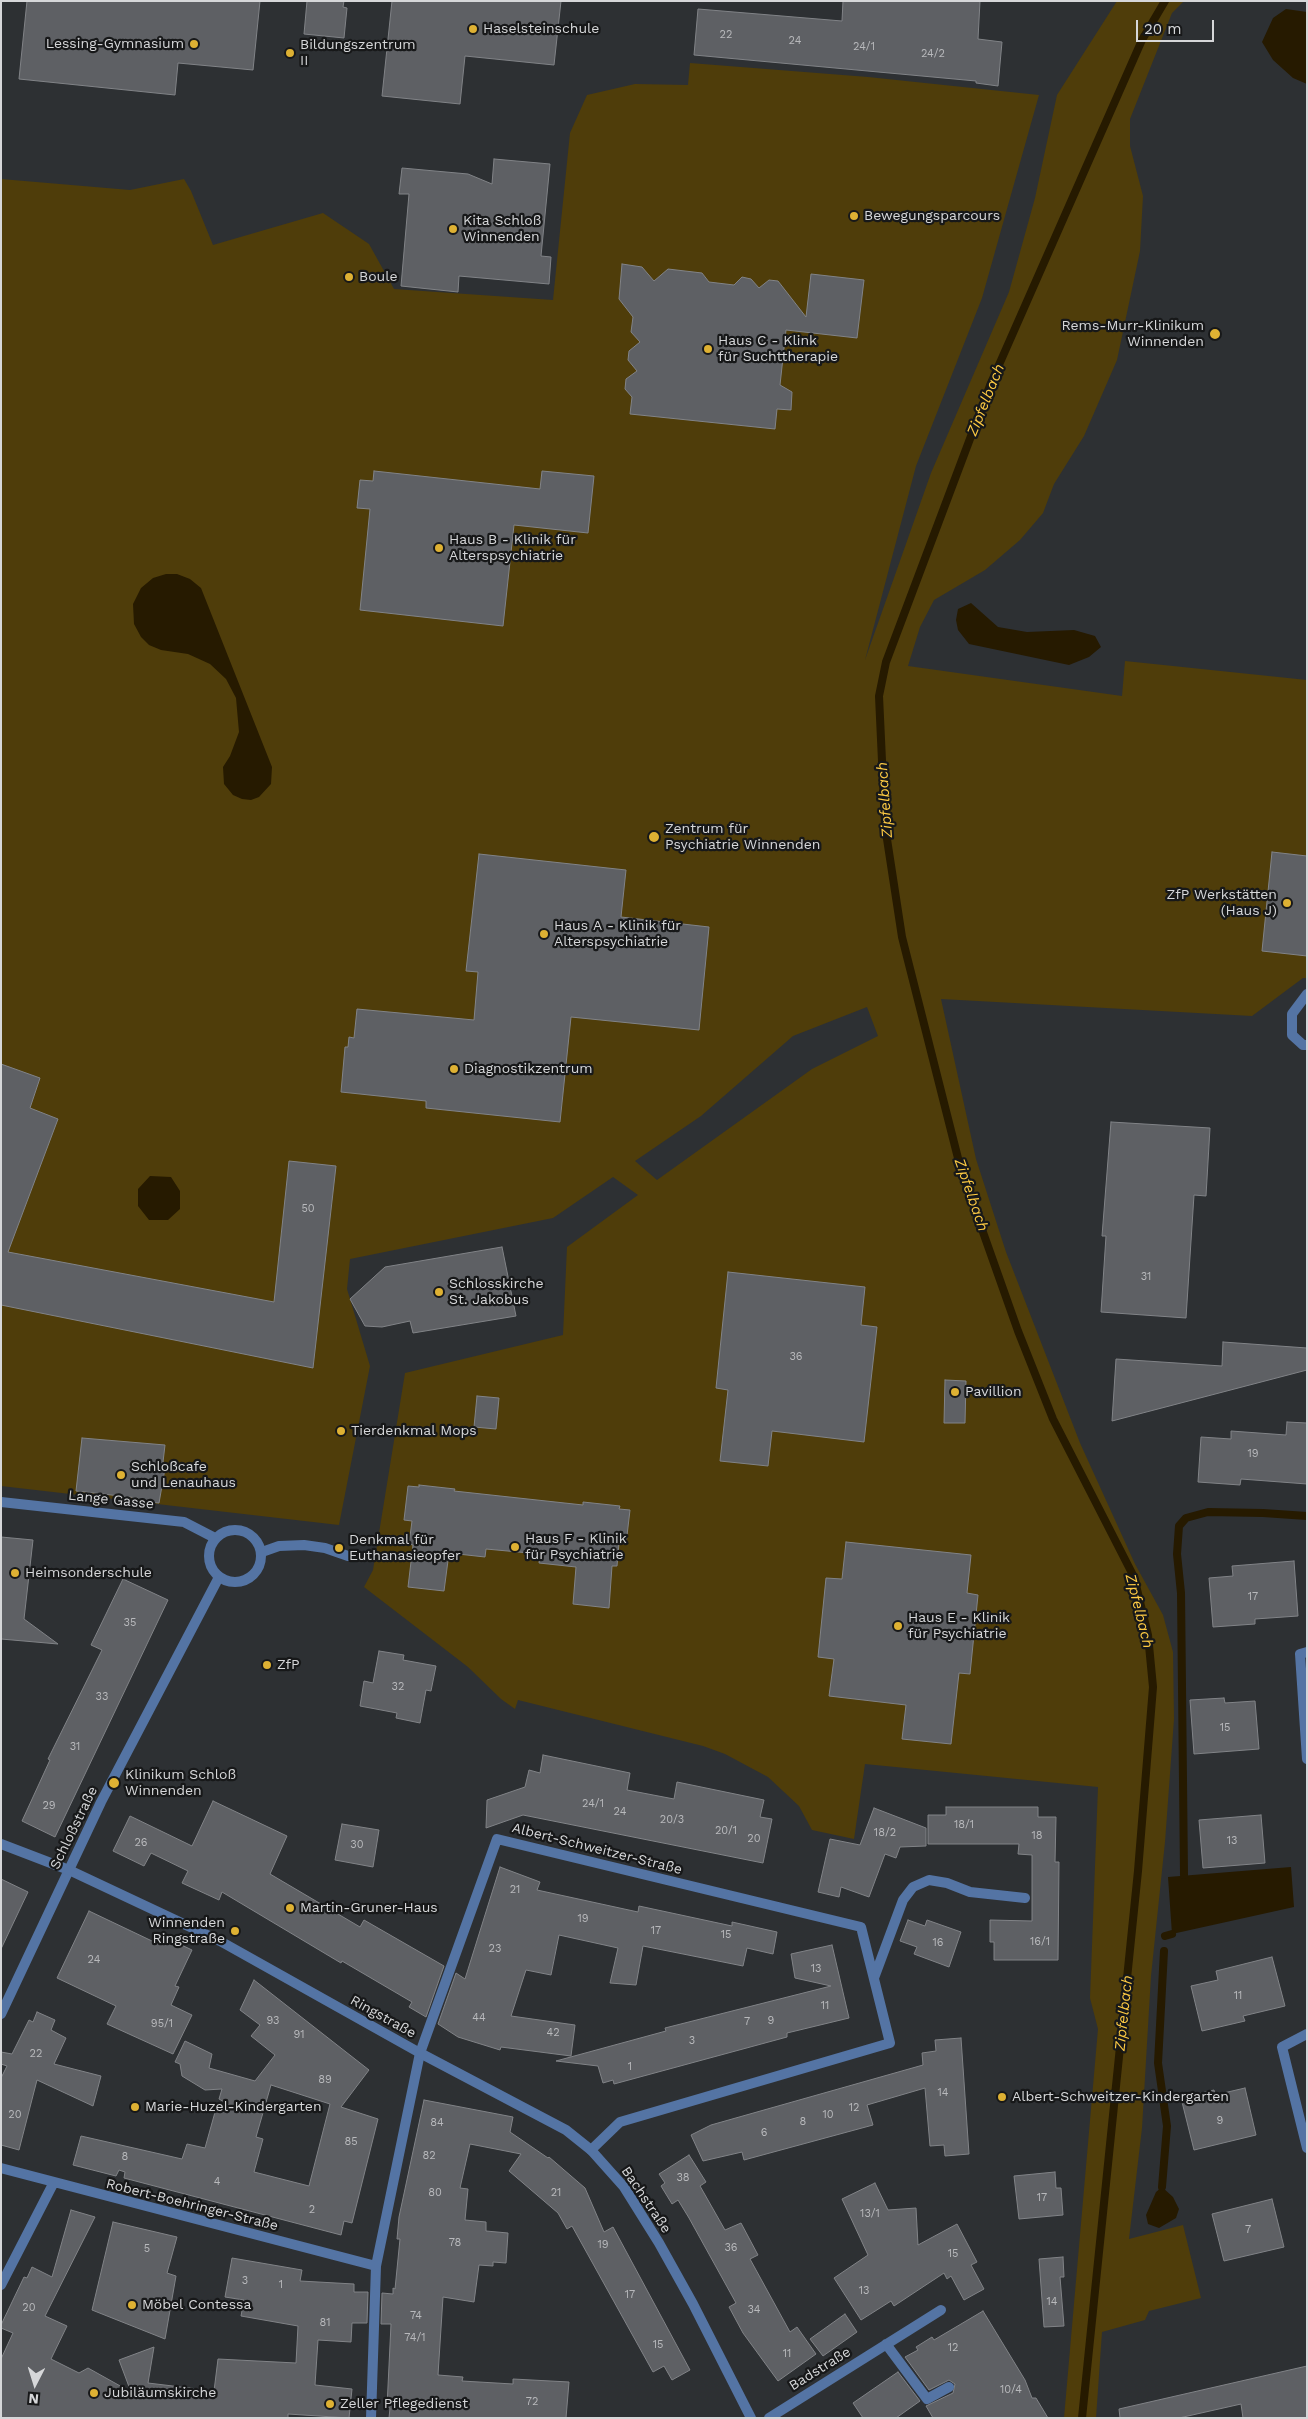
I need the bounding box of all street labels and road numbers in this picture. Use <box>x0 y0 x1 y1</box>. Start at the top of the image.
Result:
street label: Lange Gasse <box>67 1487 155 1513</box>
street label: Schloßstraße <box>47 1784 101 1872</box>
street label: Albert-Schweitzer-Straße <box>510 1820 684 1878</box>
street label: Ringstraße <box>347 1992 419 2042</box>
street label: Bachstraße <box>618 2163 674 2237</box>
street label: Robert-Boehringer-Straße <box>104 2175 280 2235</box>
street label: Badstraße <box>786 2344 854 2394</box>

